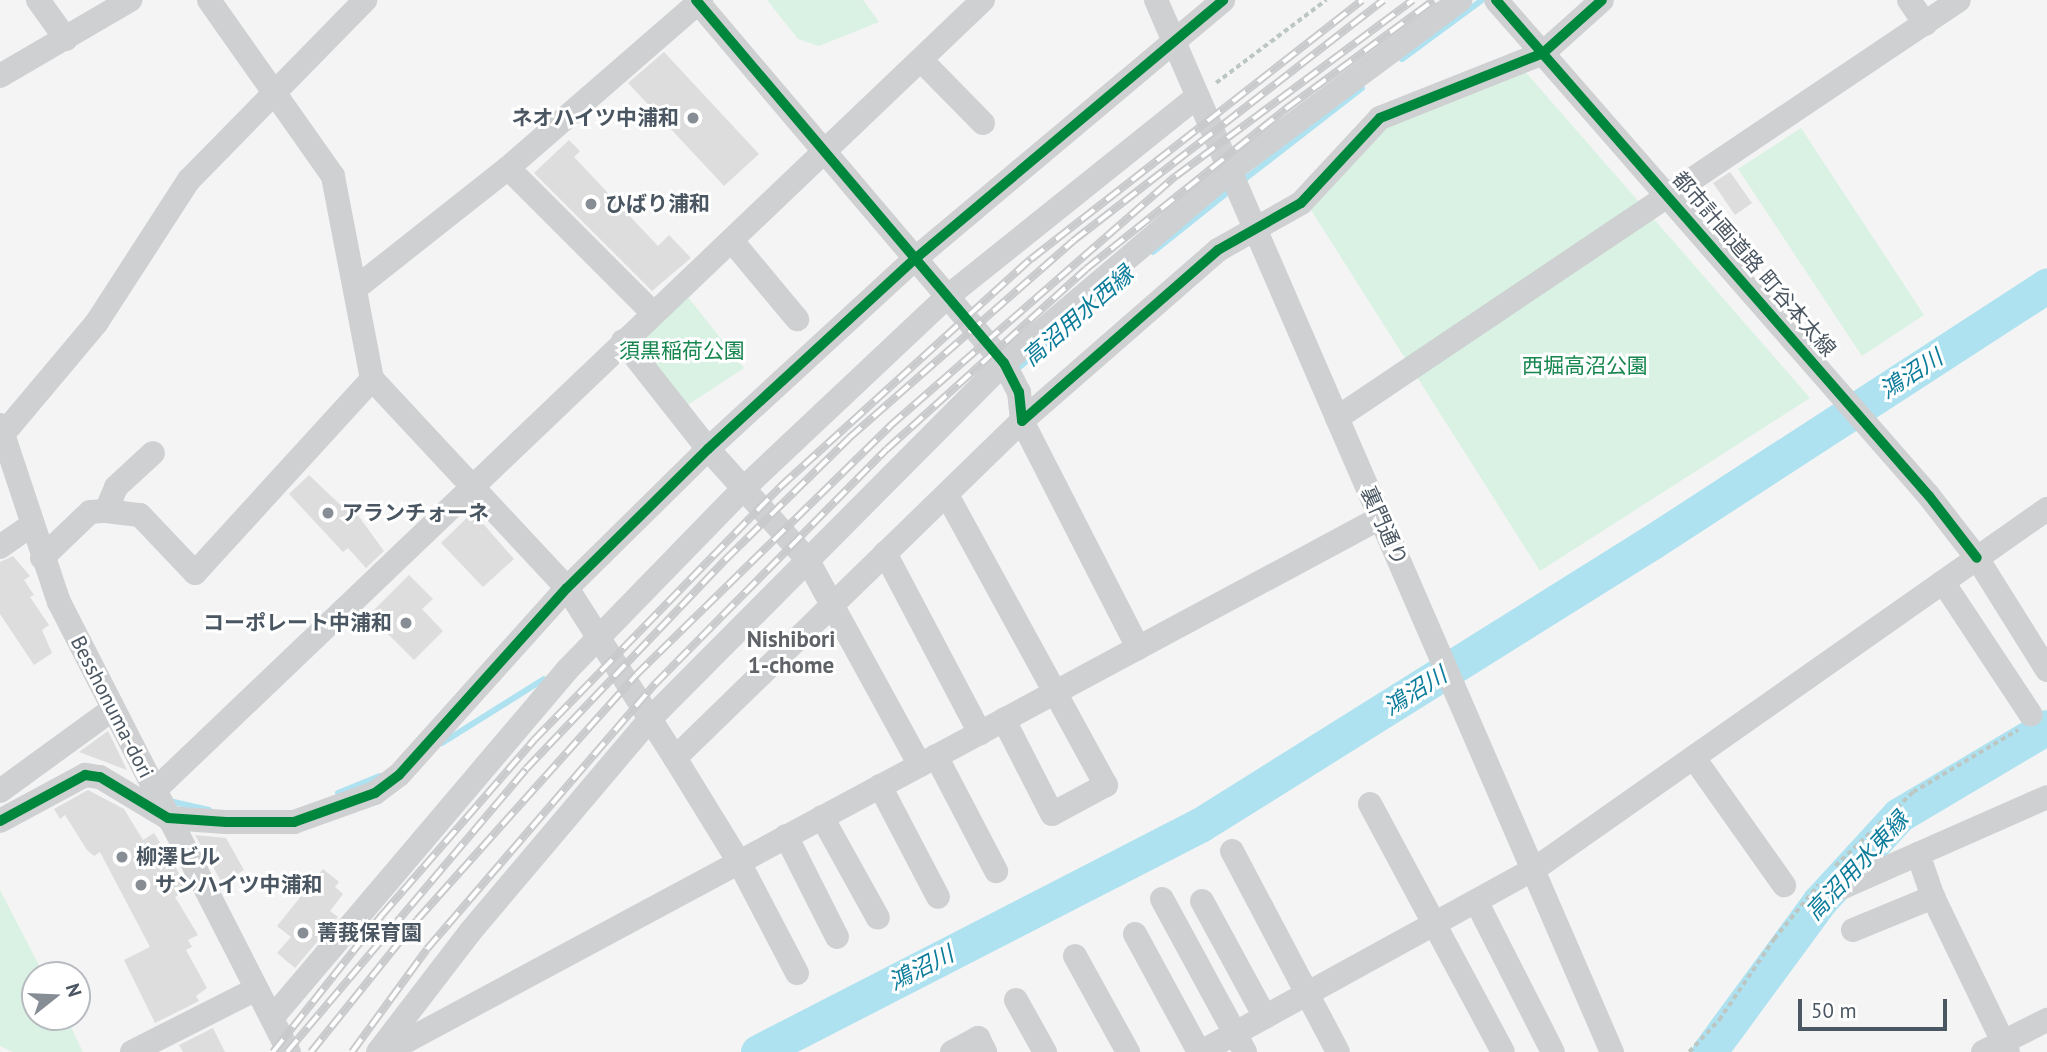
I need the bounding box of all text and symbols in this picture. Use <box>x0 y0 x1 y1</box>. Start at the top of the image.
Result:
place label: ネオハイツ中浦和 <box>511 105 679 131</box>
marker: ネオハイツ中浦和 <box>685 110 701 126</box>
street label: 都市計画道路 町谷本太線 <box>1667 166 1841 362</box>
place label: ひばり浦和 <box>605 191 710 217</box>
marker: ひばり浦和 <box>583 196 599 212</box>
water label: 高沼用水西縁 <box>1017 260 1139 372</box>
park label: 須黒稲荷公園 <box>619 338 745 364</box>
water label: 鴻沼川 <box>1875 344 1947 404</box>
park label: 西堀高沼公園 <box>1522 353 1648 379</box>
street label: 裏門通り <box>1355 483 1413 569</box>
place label: アランチォーネ <box>342 500 489 526</box>
marker: アランチォーネ <box>320 505 336 521</box>
place label: コーポレート中浦和 <box>203 610 392 636</box>
marker: コーポレート中浦和 <box>398 615 414 631</box>
district label: Nishibori 1-chome <box>747 625 835 679</box>
street label: Besshonuma-dori <box>65 632 159 782</box>
water label: 鴻沼川 <box>1378 661 1452 721</box>
water label: 高沼用水東縁 <box>1800 806 1914 926</box>
place label: 柳澤ビル <box>136 844 220 870</box>
marker: 柳澤ビル <box>114 849 130 865</box>
place label: サンハイツ中浦和 <box>155 872 323 898</box>
marker: サンハイツ中浦和 <box>133 877 149 893</box>
place label: 菁莪保育園 <box>317 920 422 946</box>
marker: 菁莪保育園 <box>295 925 311 941</box>
water label: 鴻沼川 <box>884 940 958 996</box>
north arrow <box>21 961 91 1031</box>
text: N <box>61 980 87 1000</box>
scale bar <box>1802 986 1951 1030</box>
text: 50 m <box>1811 997 1857 1024</box>

